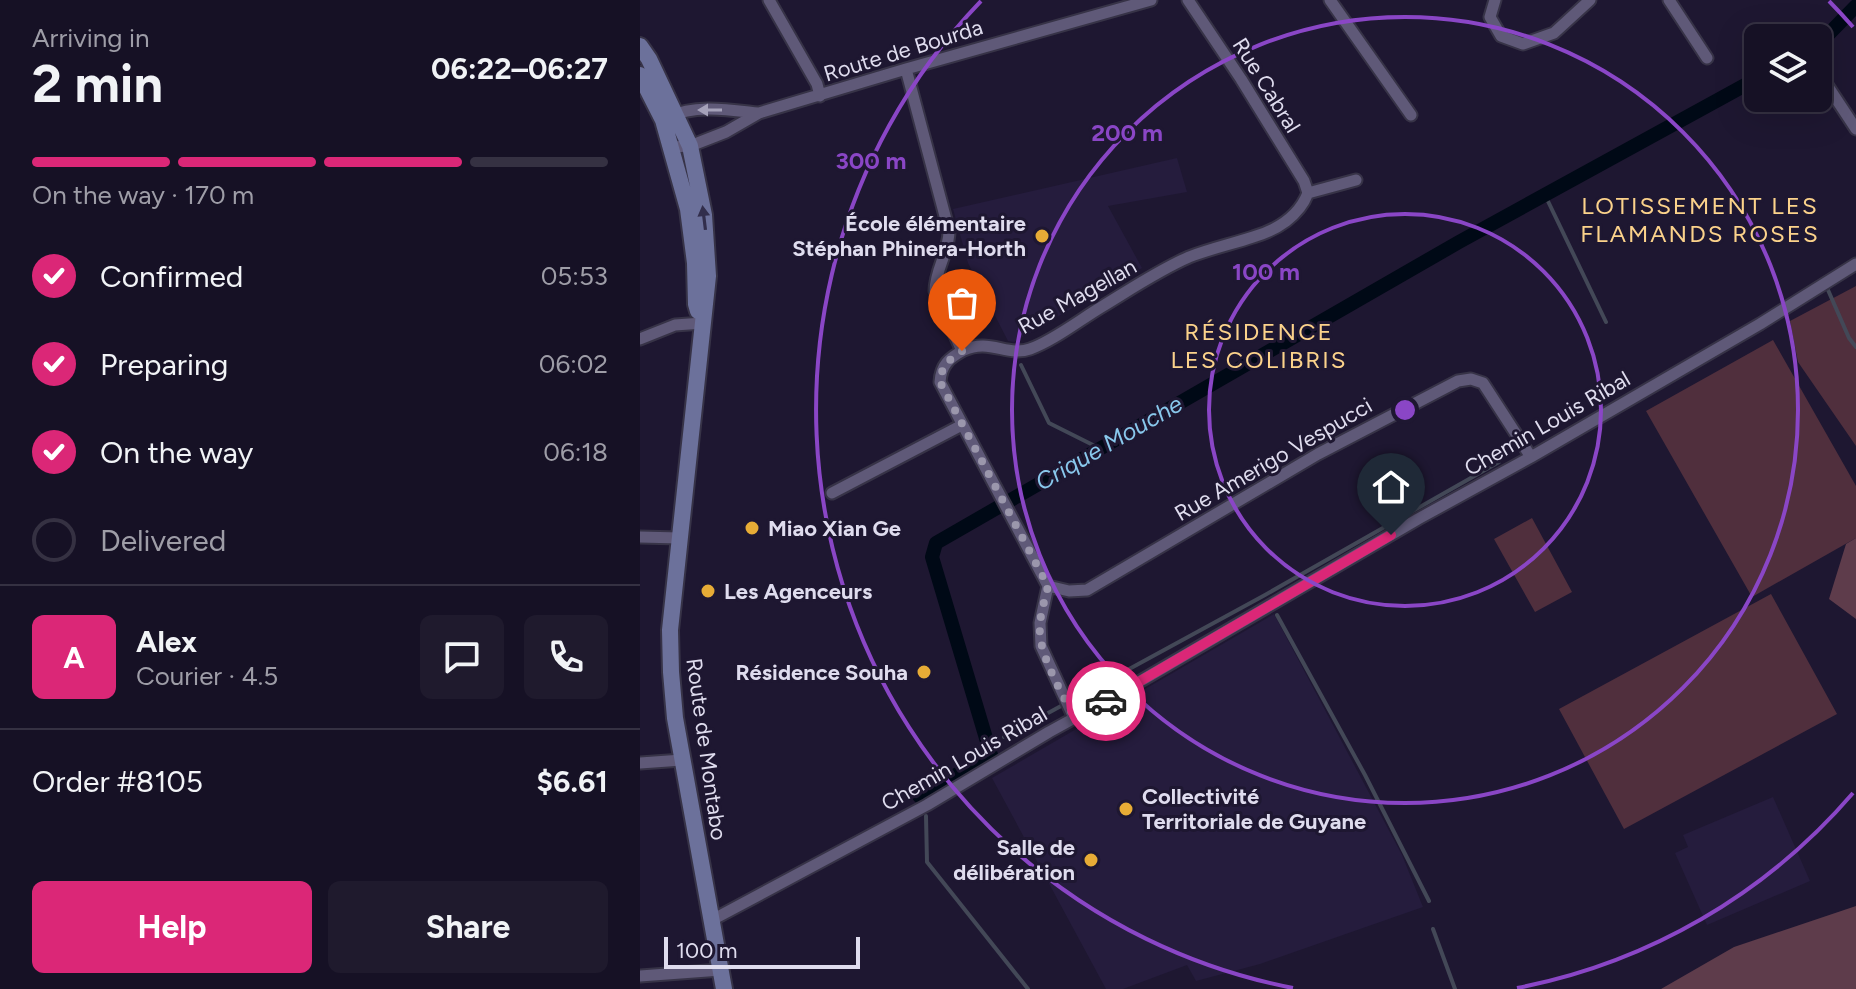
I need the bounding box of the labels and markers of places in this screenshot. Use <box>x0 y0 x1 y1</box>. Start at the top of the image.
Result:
place label: École élémentaire Stéphan Phinera-Horth <box>792 210 1026 262</box>
marker: École élémentaire Stéphan Phinera-Horth <box>1033 227 1051 245</box>
pin <box>928 269 996 351</box>
centre of rings <box>1391 396 1419 424</box>
pin <box>1357 453 1425 535</box>
place label: Miao Xian Ge <box>768 515 901 542</box>
marker: Miao Xian Ge <box>743 519 761 537</box>
place label: Les Agenceurs <box>724 578 872 605</box>
marker: Les Agenceurs <box>699 582 717 600</box>
place label: Résidence Souha <box>735 659 908 686</box>
marker: Résidence Souha <box>915 663 933 681</box>
place label: Collectivité Territoriale de Guyane <box>1142 783 1366 835</box>
marker: Collectivité Territoriale de Guyane <box>1117 800 1135 818</box>
place label: Salle de délibération <box>953 834 1075 886</box>
marker: Salle de délibération <box>1082 851 1100 869</box>

